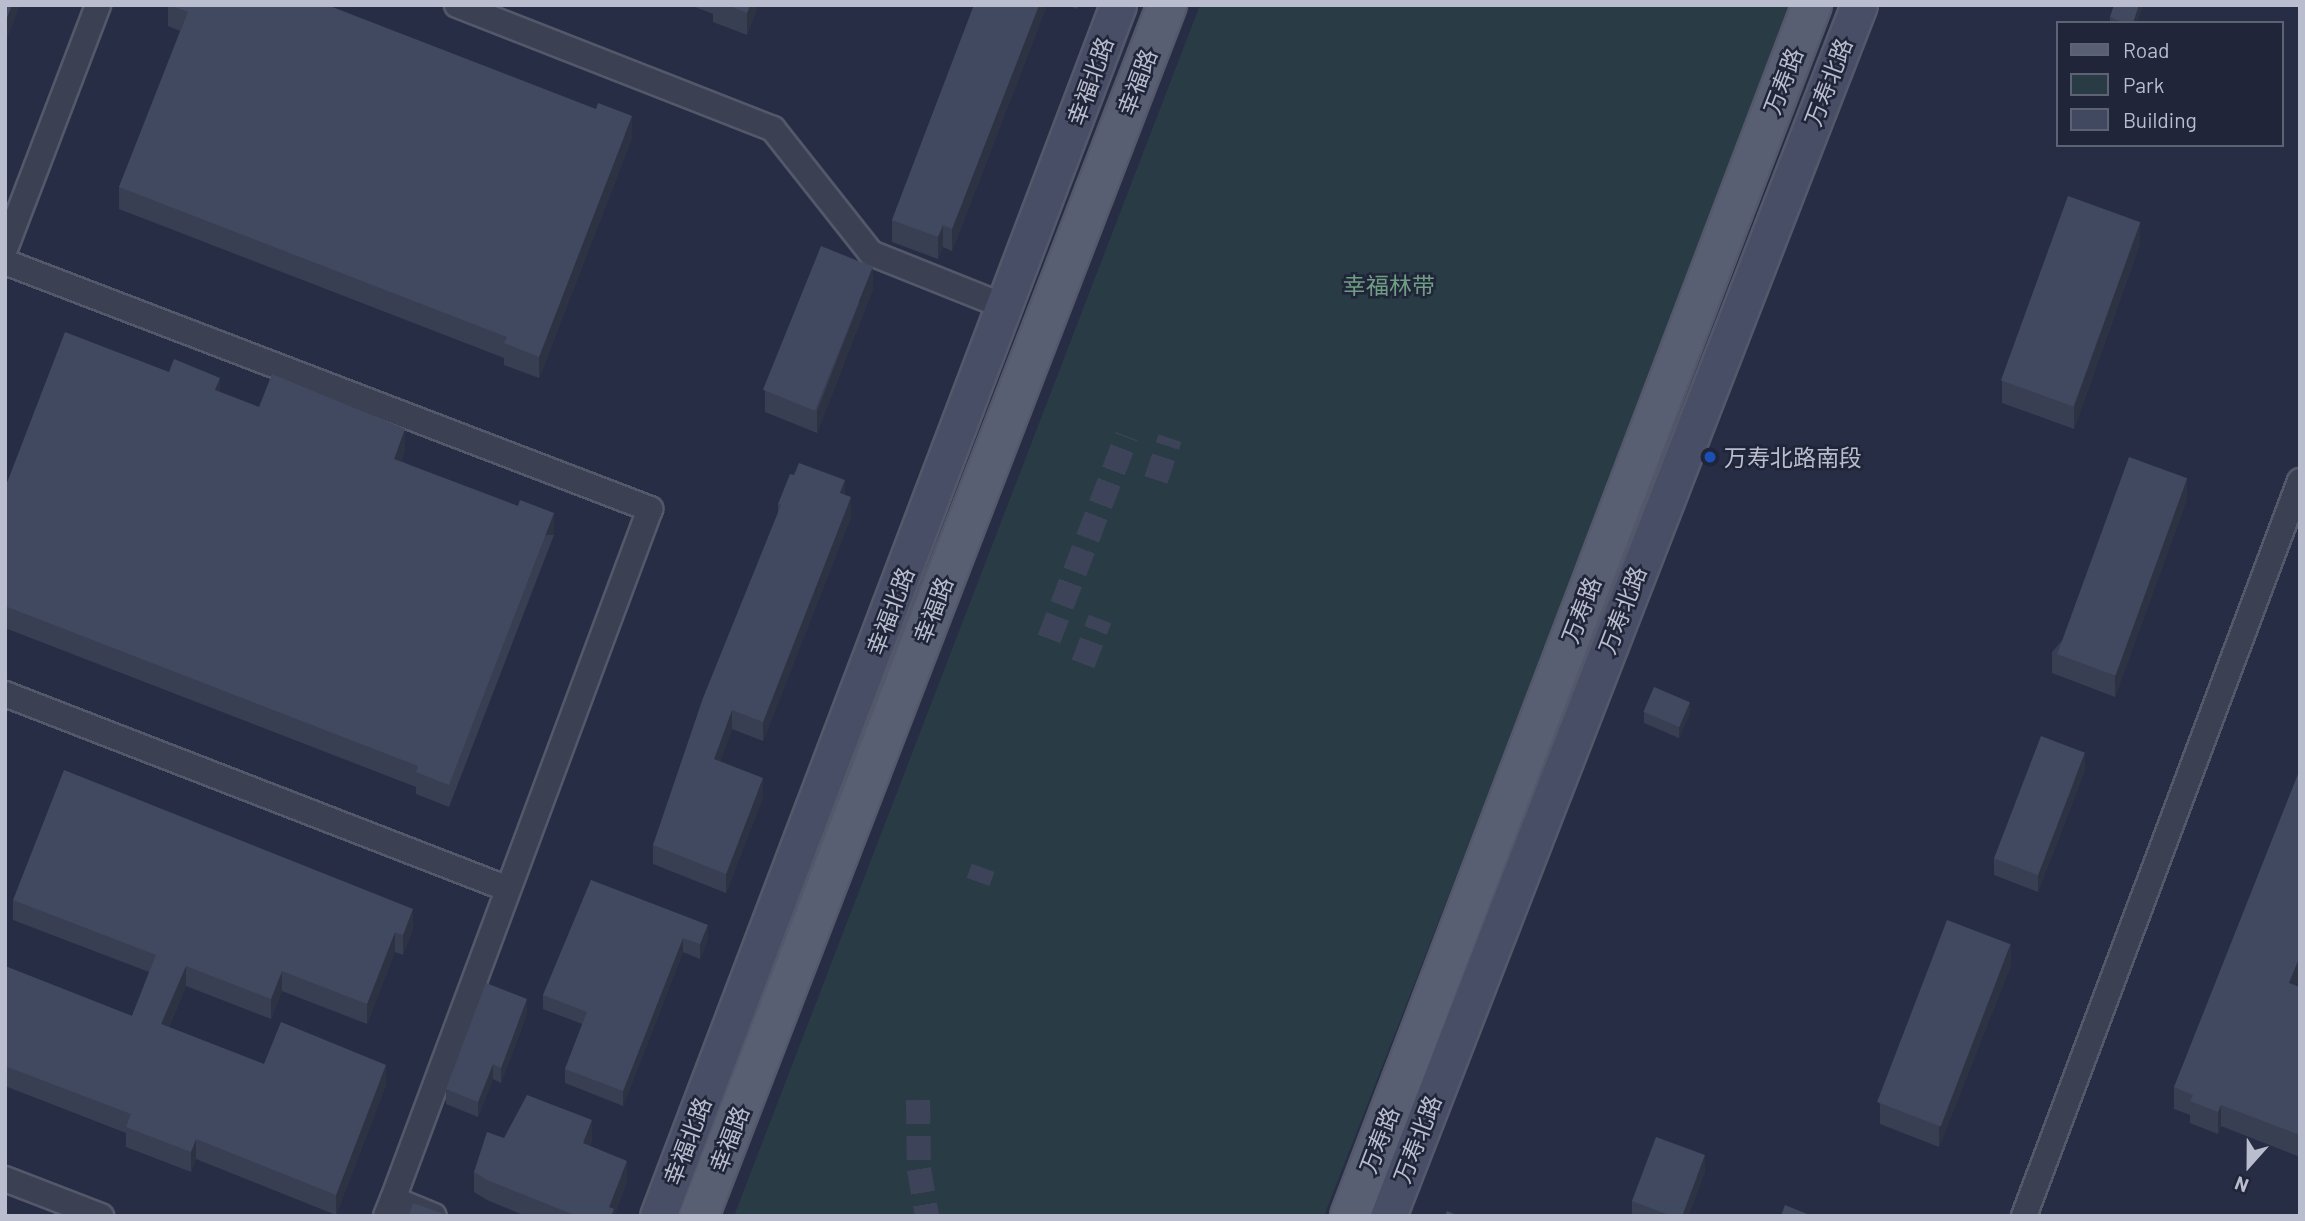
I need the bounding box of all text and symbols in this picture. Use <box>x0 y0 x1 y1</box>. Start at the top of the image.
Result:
legend <box>2056 21 2284 147</box>
street label: 幸福北路 <box>1061 33 1119 129</box>
street label: 万寿北路 <box>1799 34 1857 130</box>
text: Road <box>2123 37 2169 62</box>
street label: 万寿路 <box>1758 44 1808 118</box>
street label: 幸福路 <box>1112 45 1162 119</box>
text: Park <box>2123 72 2164 97</box>
text: Building <box>2123 107 2197 132</box>
park label: 幸福林带 <box>1343 271 1435 299</box>
place label: 万寿北路南段 <box>1724 443 1862 471</box>
marker: 万寿北路南段 <box>1702 449 1718 465</box>
street label: 万寿北路 <box>1593 562 1651 658</box>
street label: 幸福北路 <box>861 563 919 659</box>
street label: 幸福路 <box>908 573 958 647</box>
street label: 万寿路 <box>1556 573 1606 647</box>
street label: 万寿北路 <box>1388 1091 1446 1187</box>
street label: 幸福北路 <box>658 1093 716 1189</box>
street label: 幸福路 <box>704 1102 754 1176</box>
street label: 万寿路 <box>1354 1103 1404 1177</box>
north arrow <box>2214 1130 2284 1200</box>
text: N <box>2231 1172 2251 1198</box>

